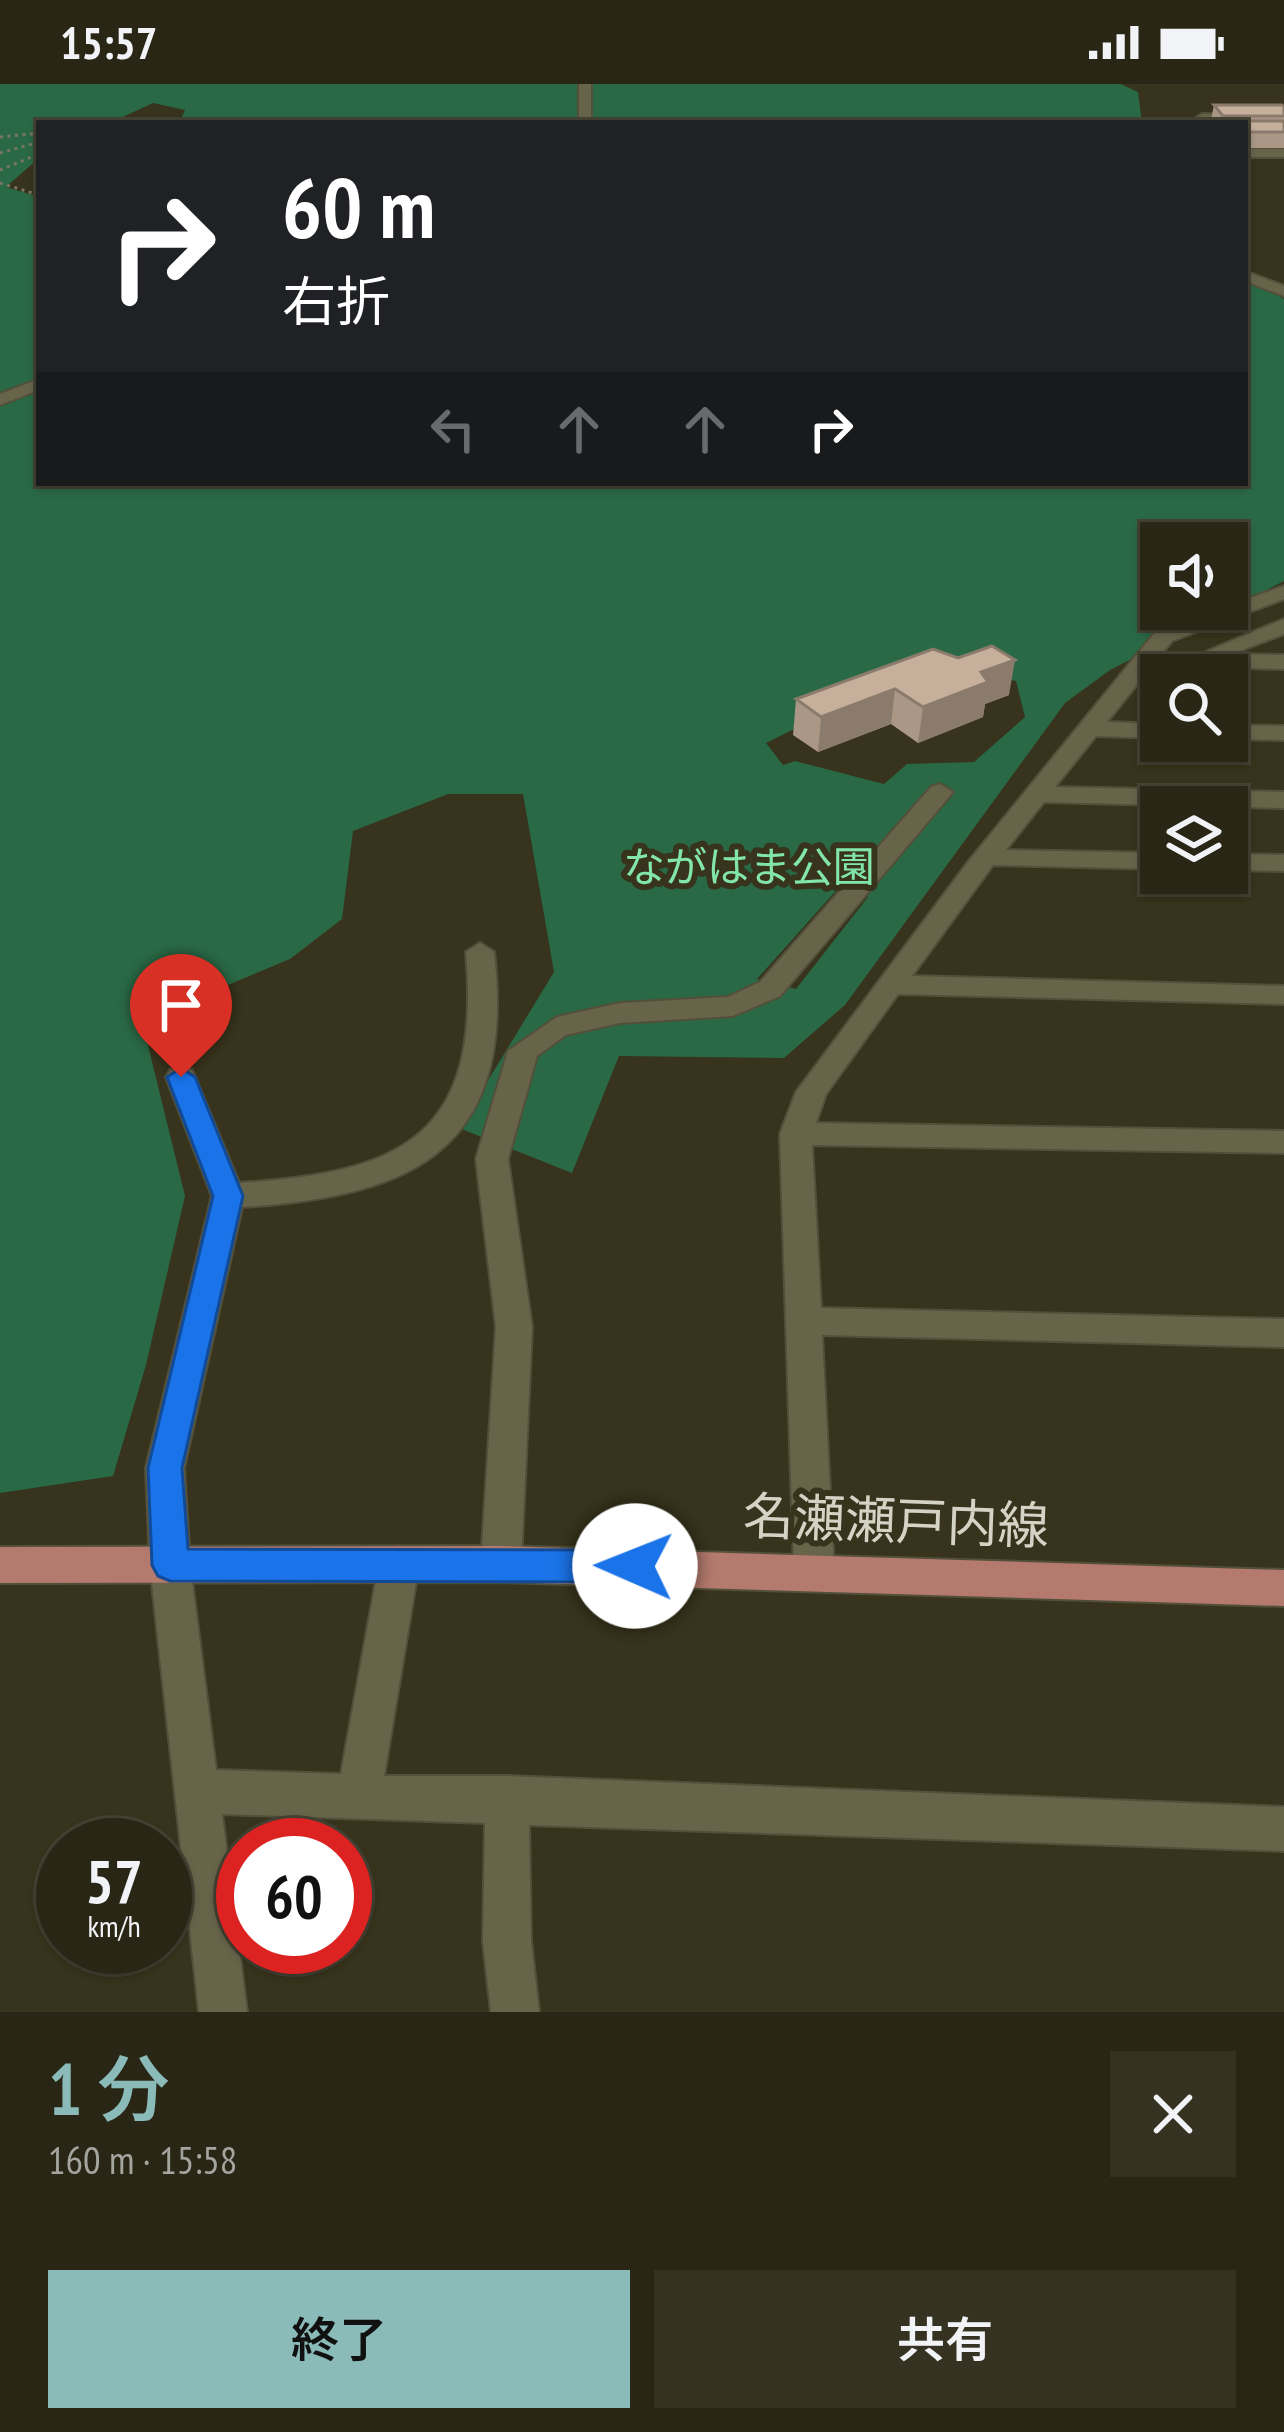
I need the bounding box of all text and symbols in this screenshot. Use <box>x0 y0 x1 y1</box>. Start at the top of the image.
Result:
text: 15:57 <box>60 13 157 71</box>
text: 60 m <box>282 152 435 261</box>
icon: right <box>84 168 240 324</box>
text: 右折 <box>282 266 390 336</box>
icon: left <box>420 396 486 462</box>
icon: ahead <box>546 396 612 462</box>
icon: ahead <box>672 396 738 462</box>
icon: right <box>798 396 864 462</box>
map controls <box>1140 522 1248 894</box>
button: sound <box>1140 522 1248 630</box>
button: search <box>1140 654 1248 762</box>
button: layers <box>1140 786 1248 894</box>
park label: ながはま公園 <box>623 839 875 894</box>
pin <box>130 954 232 1077</box>
icon: arrive <box>148 972 214 1038</box>
street label: 名瀬瀬戸内線 <box>742 1482 1050 1558</box>
position arrow <box>572 1503 698 1629</box>
speed limit sign: 60 <box>216 1818 372 1974</box>
text: 57 <box>85 1842 143 1920</box>
text: km/h <box>87 1906 141 1945</box>
text: 1 分 <box>48 2042 169 2135</box>
button: close <box>1110 2051 1236 2177</box>
text: 160 m · 15:58 <box>48 2134 237 2185</box>
button: 終了 <box>48 2270 630 2408</box>
button: 共有 <box>654 2270 1236 2408</box>

